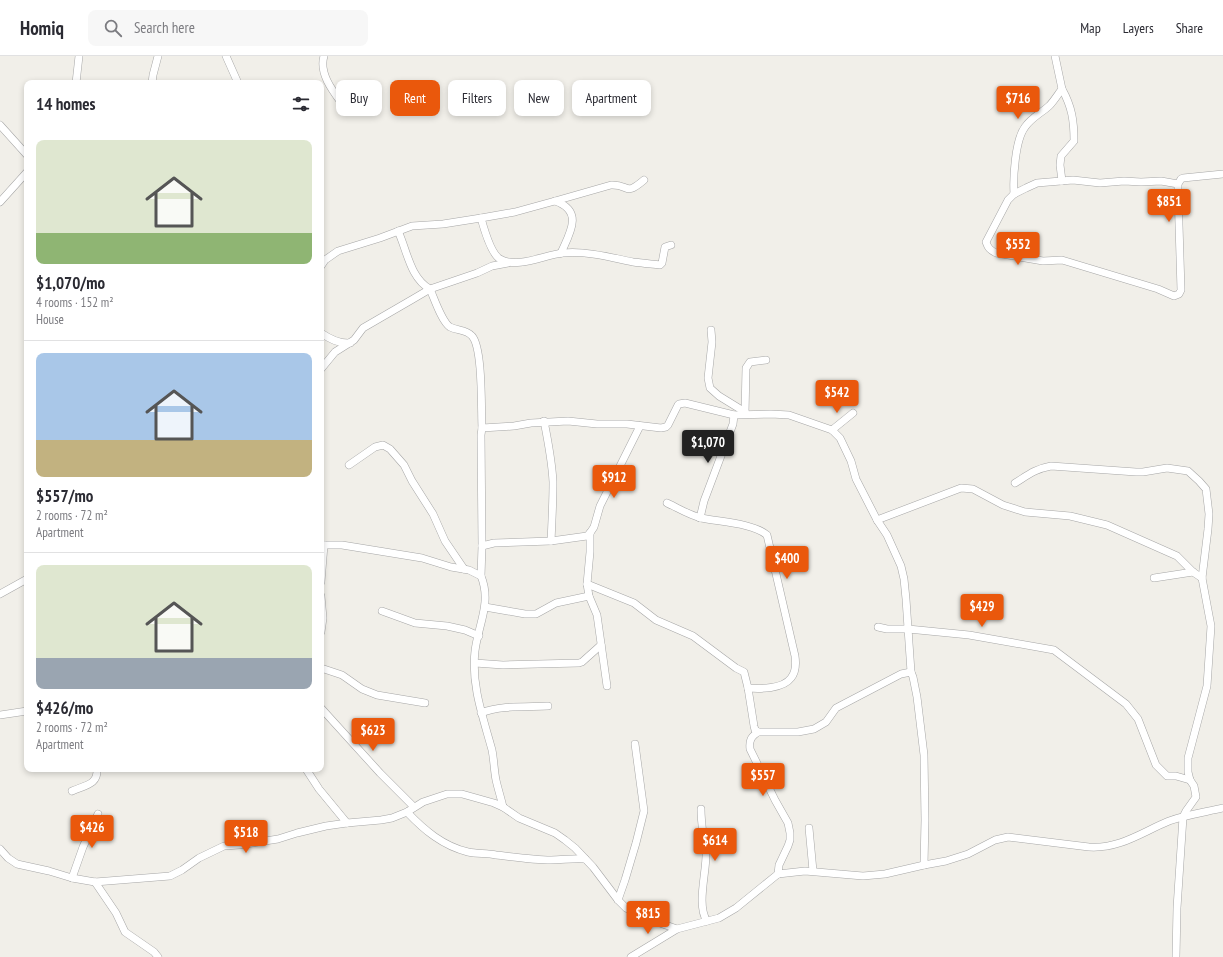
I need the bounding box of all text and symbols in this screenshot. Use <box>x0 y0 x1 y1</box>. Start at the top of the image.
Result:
search box <box>88 10 368 46</box>
text: Homiq <box>20 16 64 40</box>
icon: search <box>102 17 124 39</box>
text: Search here <box>134 18 195 37</box>
text: Map <box>1080 19 1101 37</box>
text: Layers <box>1123 19 1154 37</box>
text: Share <box>1176 19 1203 37</box>
chip: Buy <box>336 80 382 116</box>
chip: Rent <box>390 80 440 116</box>
chip: Filters <box>448 80 506 116</box>
chip: New <box>514 80 564 116</box>
chip: Apartment <box>572 80 651 116</box>
pin: $716 <box>994 86 1042 120</box>
text: $716 <box>1006 90 1030 107</box>
text: 14 homes <box>36 93 95 115</box>
icon: filters <box>290 93 312 115</box>
icon: home <box>138 166 210 238</box>
pin: $851 <box>1145 189 1193 223</box>
text: $851 <box>1157 193 1181 210</box>
pin: $552 <box>994 232 1042 266</box>
text: $552 <box>1006 236 1030 253</box>
text: $1,070/mo <box>36 272 105 294</box>
text: 4 rooms · 152 m² <box>36 294 114 311</box>
text: House <box>36 311 64 328</box>
icon: home <box>138 379 210 451</box>
pin: $542 <box>813 380 861 414</box>
text: $542 <box>825 384 849 401</box>
pin: $1,070 <box>675 430 741 464</box>
text: $1,070 <box>691 434 725 451</box>
pin: $912 <box>590 465 638 499</box>
text: $912 <box>602 469 626 486</box>
text: $557/mo <box>36 485 93 507</box>
text: 2 rooms · 72 m² <box>36 507 108 524</box>
text: Apartment <box>36 524 84 541</box>
pin: $400 <box>763 546 811 580</box>
text: $400 <box>775 550 799 567</box>
icon: home <box>138 591 210 663</box>
pin: $429 <box>958 594 1006 628</box>
text: $429 <box>970 598 994 615</box>
text: $426/mo <box>36 697 93 719</box>
pin: $623 <box>349 718 397 752</box>
text: 2 rooms · 72 m² <box>36 719 108 736</box>
text: $623 <box>361 722 385 739</box>
text: Apartment <box>36 736 84 753</box>
pin: $557 <box>739 763 787 797</box>
text: $557 <box>751 767 775 784</box>
pin: $426 <box>68 815 116 849</box>
text: $426 <box>80 819 104 836</box>
pin: $518 <box>222 820 270 854</box>
text: $518 <box>234 824 258 841</box>
pin: $614 <box>691 828 739 862</box>
text: $614 <box>703 832 727 849</box>
pin: $815 <box>624 901 672 935</box>
text: $815 <box>636 905 660 922</box>

